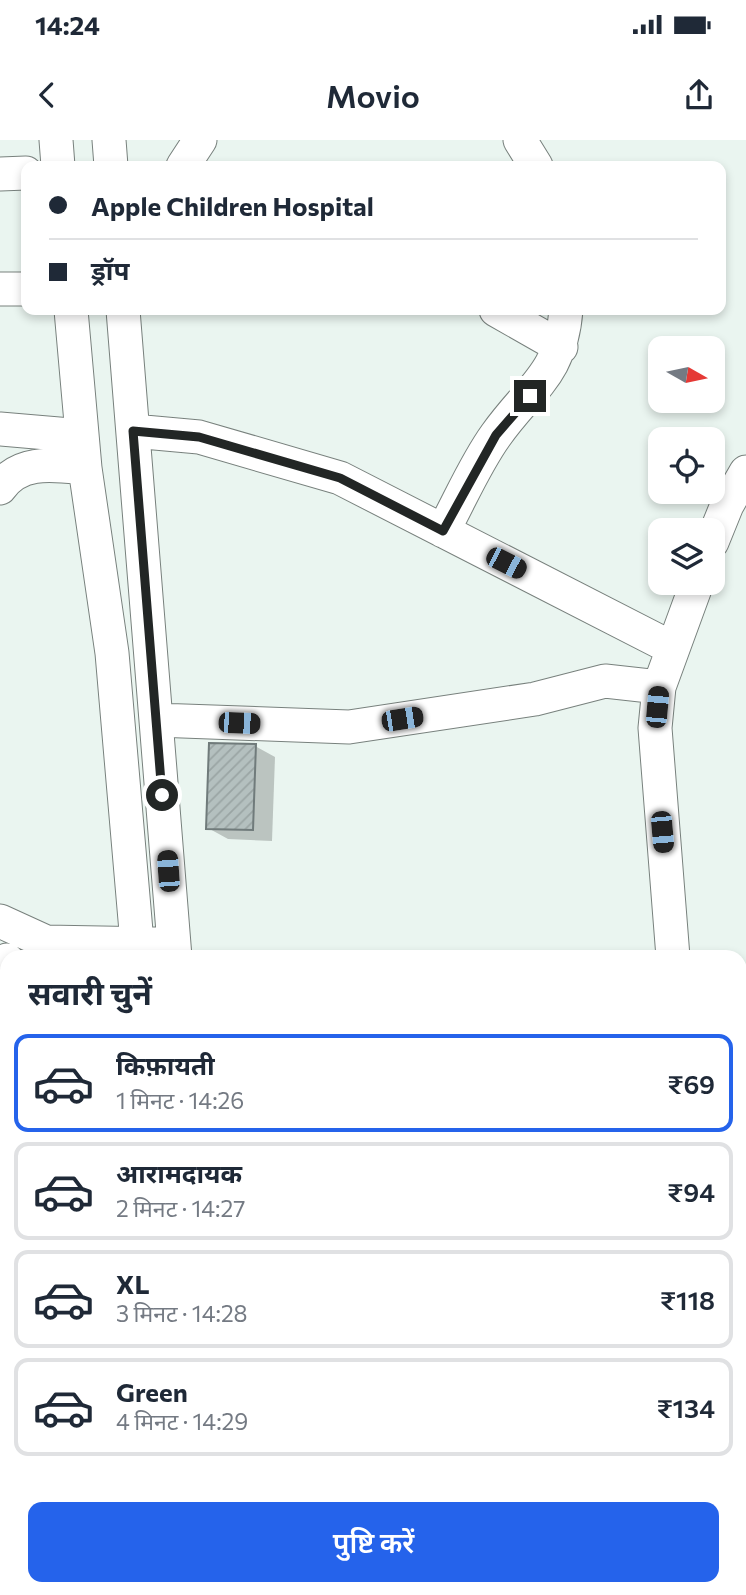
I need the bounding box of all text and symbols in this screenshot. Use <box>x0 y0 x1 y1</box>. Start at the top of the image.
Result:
text: 14:24 <box>35 9 100 40</box>
text: Movio <box>326 75 420 115</box>
icon: back <box>28 76 66 114</box>
icon: share <box>680 76 718 114</box>
text: Apple Children Hospital <box>91 190 374 221</box>
text: ड्रॉप <box>91 254 129 285</box>
north arrow <box>648 336 724 413</box>
map controls <box>648 336 725 595</box>
route end <box>514 380 546 412</box>
button: locate <box>648 427 725 504</box>
button: layers <box>648 518 725 595</box>
car <box>483 544 530 582</box>
car <box>645 685 670 729</box>
car <box>380 705 425 733</box>
car <box>218 712 261 734</box>
route start <box>146 779 178 811</box>
car <box>650 810 675 854</box>
car <box>157 849 180 893</box>
text: सवारी चुनें <box>28 972 152 1012</box>
text: किफ़ायती <box>116 1049 215 1080</box>
icon: car <box>32 1052 95 1115</box>
text: ₹69 <box>668 1068 715 1099</box>
text: 1 मिनट · 14:26 <box>116 1086 244 1114</box>
text: आरामदायक <box>116 1157 242 1188</box>
icon: car <box>32 1160 95 1223</box>
text: ₹94 <box>667 1176 715 1207</box>
text: 2 मिनट · 14:27 <box>116 1194 245 1222</box>
icon: car <box>32 1268 95 1331</box>
text: XL <box>116 1268 150 1299</box>
text: ₹118 <box>660 1284 715 1315</box>
text: 3 मिनट · 14:28 <box>116 1299 248 1327</box>
icon: car <box>32 1376 95 1439</box>
text: Green <box>116 1376 188 1407</box>
text: ₹134 <box>657 1392 715 1423</box>
text: 4 मिनट · 14:29 <box>116 1407 248 1435</box>
button: पुष्टि करें <box>28 1502 719 1582</box>

